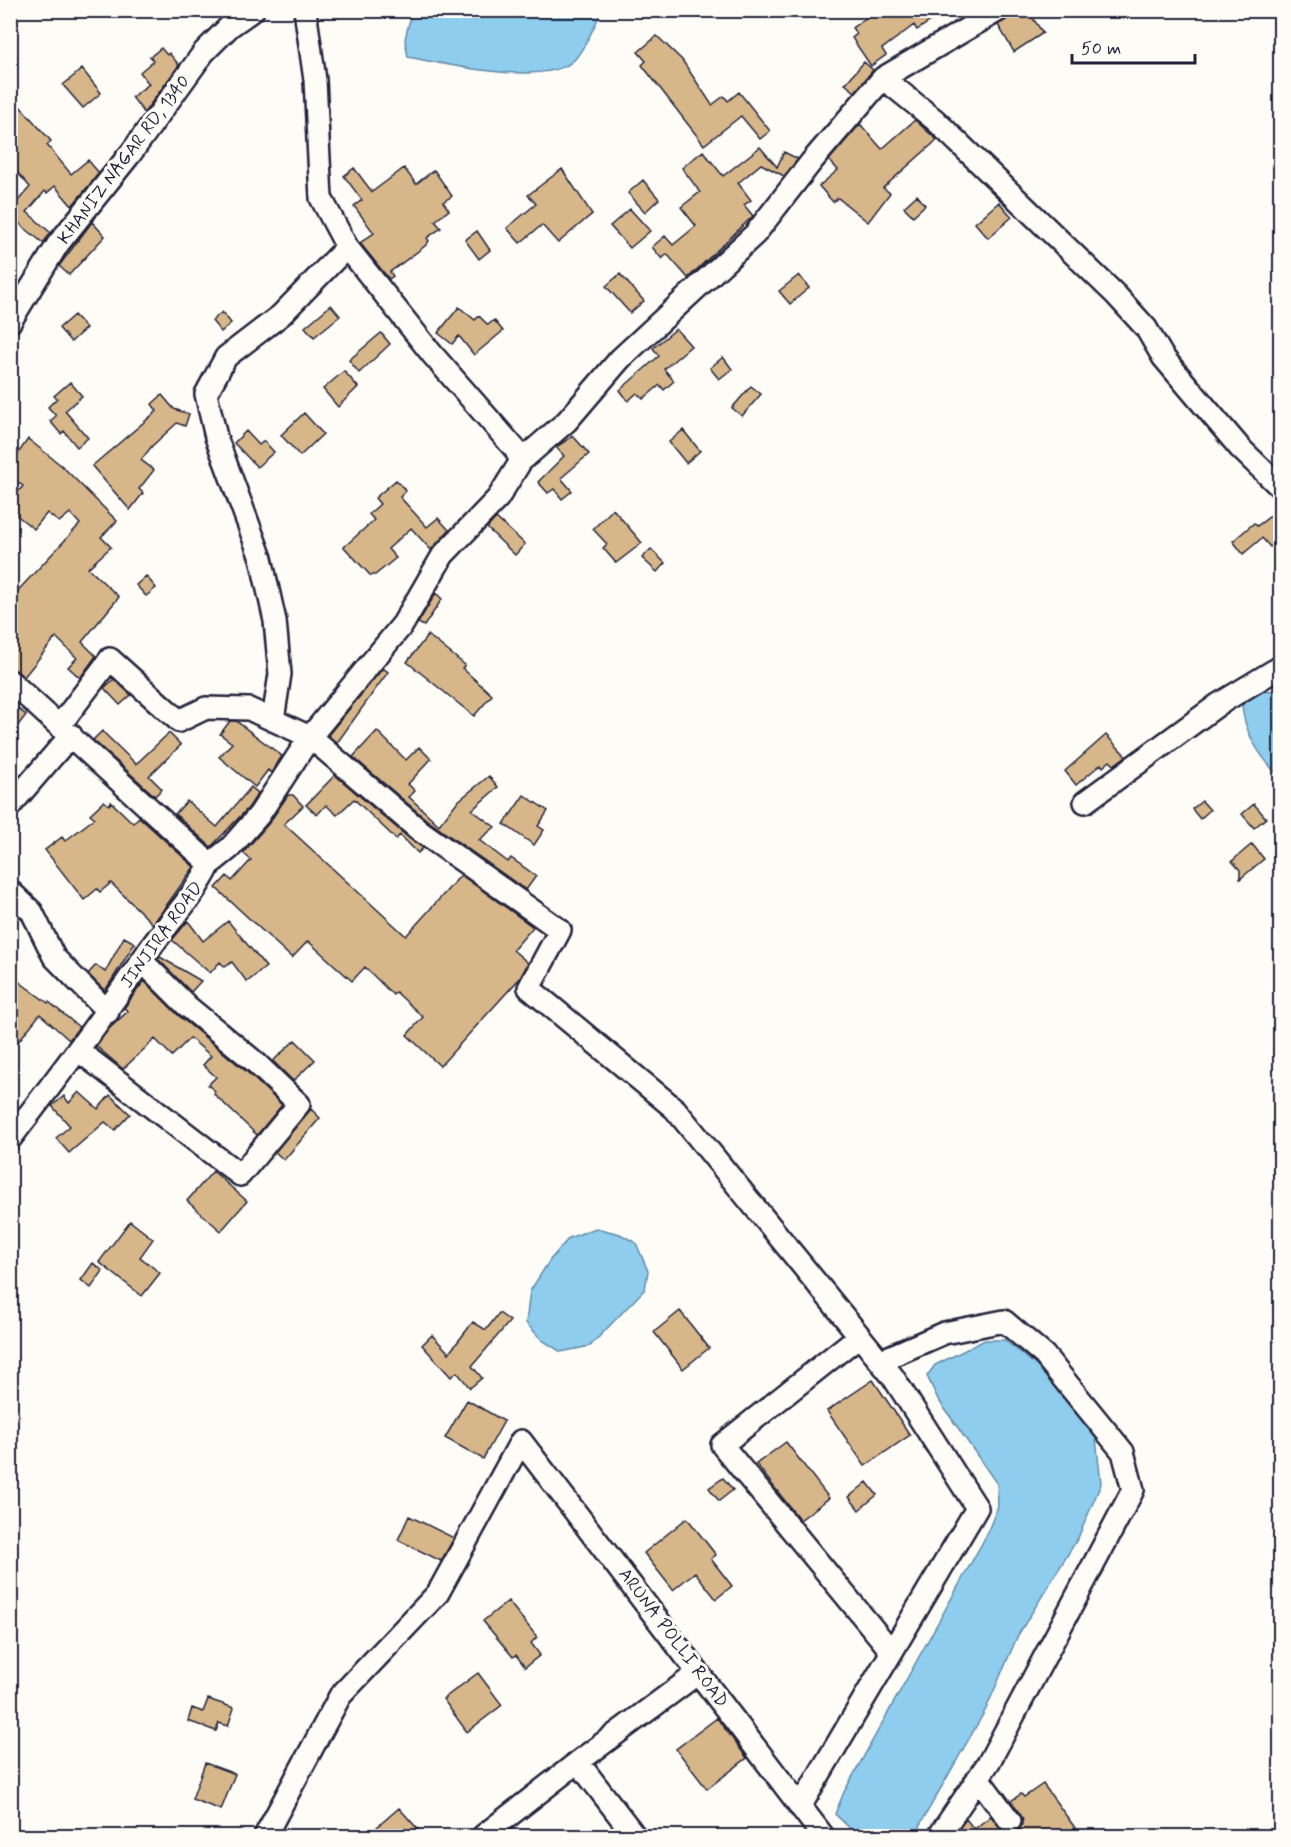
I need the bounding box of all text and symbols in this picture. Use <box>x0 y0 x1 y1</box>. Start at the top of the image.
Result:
scale bar <box>1072 27 1195 65</box>
text: 50 m <box>1081 37 1121 61</box>
street label: KHANIZ NAGAR RD, 1340 <box>52 70 196 250</box>
street label: JINJIRA ROAD <box>115 877 209 993</box>
street label: ARUNA POLLI ROAD <box>613 1563 733 1713</box>

